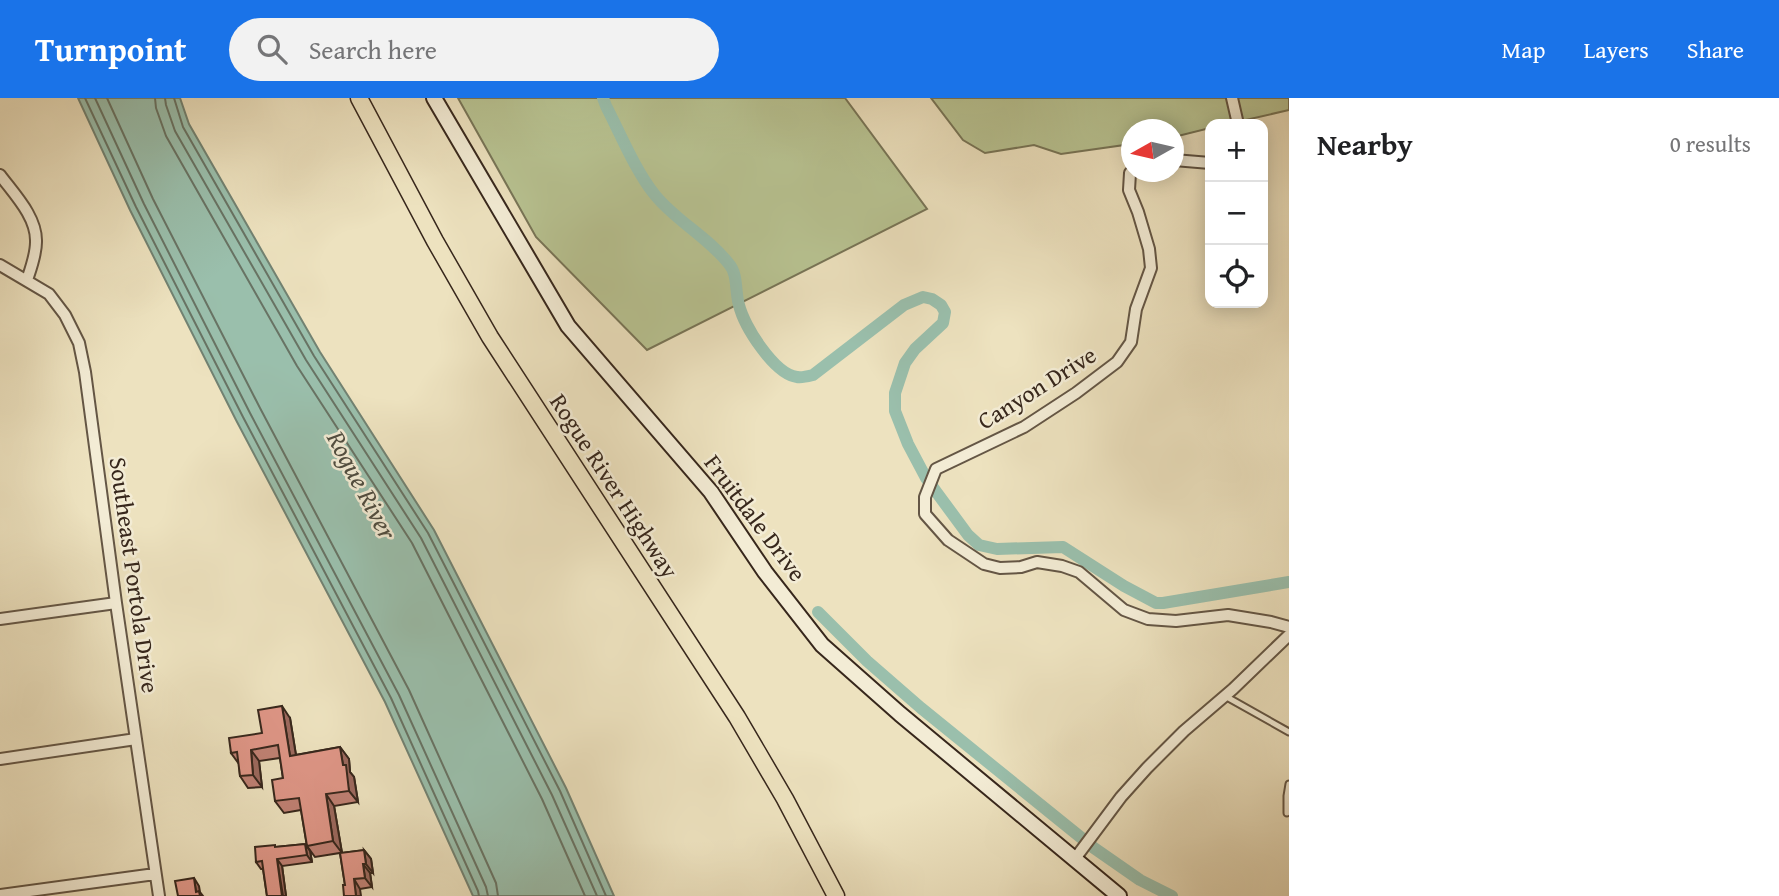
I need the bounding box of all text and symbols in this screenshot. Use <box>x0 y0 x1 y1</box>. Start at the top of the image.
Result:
search box <box>229 18 719 81</box>
text: Turnpoint <box>35 25 187 73</box>
icon: search <box>253 30 291 68</box>
text: Search here <box>309 30 437 69</box>
text: Map <box>1502 32 1545 67</box>
text: Layers <box>1583 32 1649 67</box>
text: Share <box>1687 32 1744 67</box>
north arrow <box>1121 119 1184 182</box>
map controls <box>1205 119 1268 308</box>
button: + <box>1205 119 1268 182</box>
text: Nearby <box>1317 122 1413 166</box>
text: 0 results <box>1670 127 1751 160</box>
button: − <box>1205 182 1268 245</box>
button: locate <box>1205 245 1268 308</box>
street label: Canyon Drive <box>971 337 1103 438</box>
street label: Rogue River Highway <box>541 386 687 585</box>
water label: Rogue River <box>317 423 408 547</box>
street label: Fruitdale Drive <box>696 447 815 589</box>
street label: Southeast Portola Drive <box>101 455 168 695</box>

